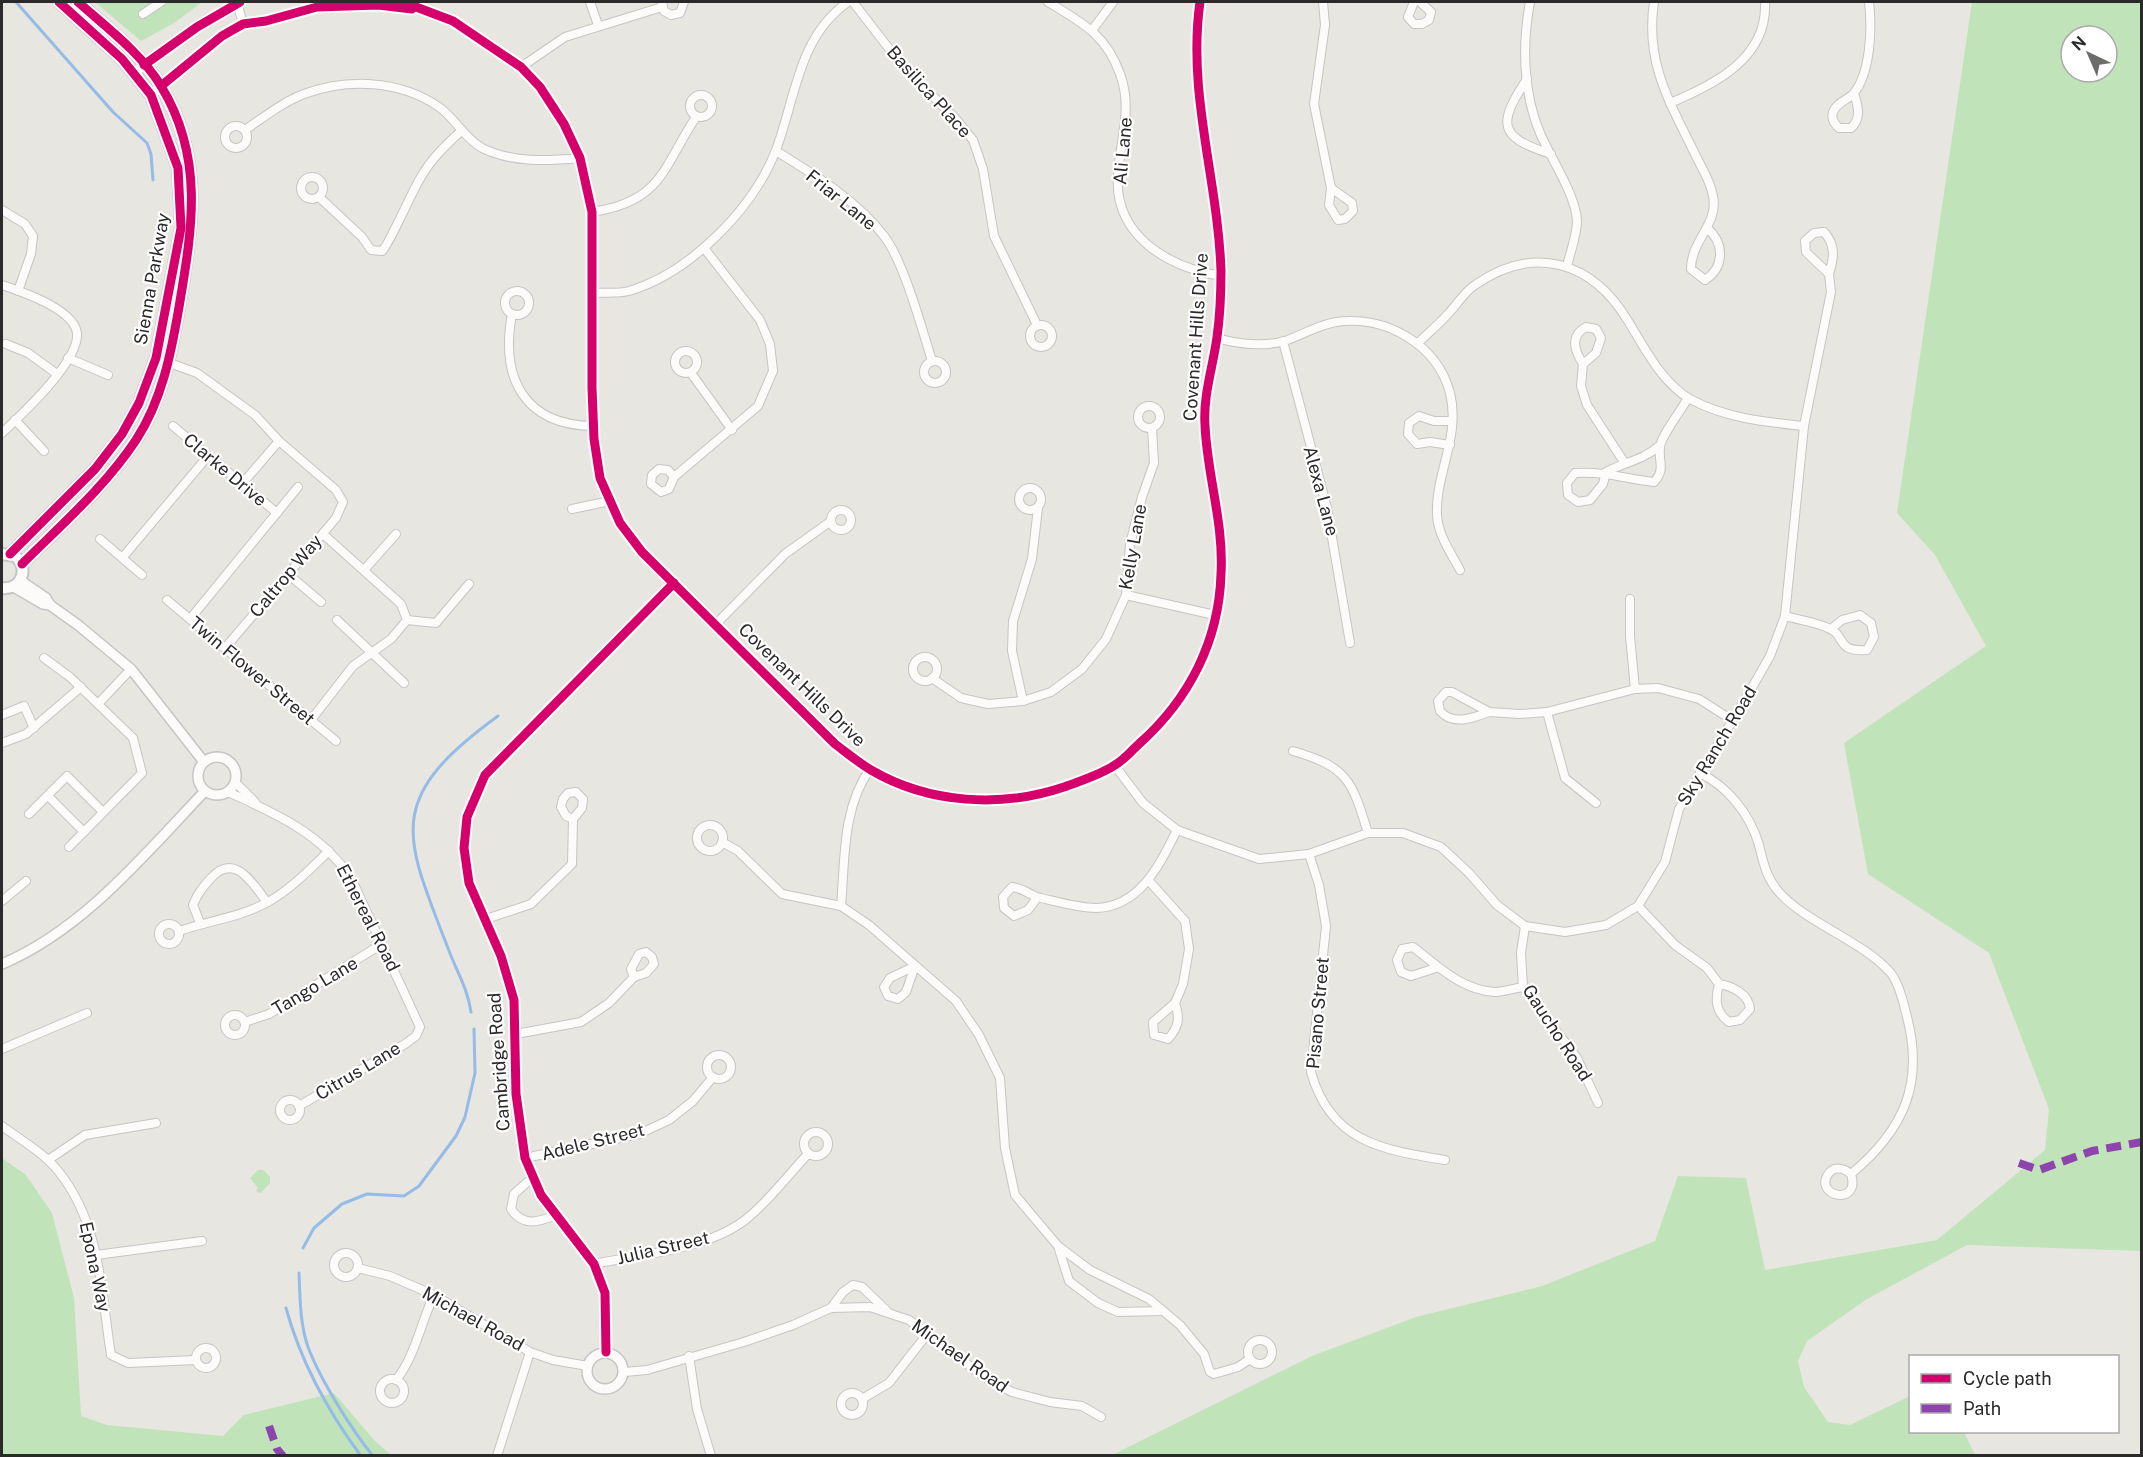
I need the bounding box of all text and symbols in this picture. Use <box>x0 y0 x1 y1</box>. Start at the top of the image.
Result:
north arrow <box>2059 24 2119 84</box>
text: N <box>2068 32 2090 55</box>
street label: Basilica Place <box>883 41 976 142</box>
street label: Ali Lane <box>1109 116 1136 186</box>
street label: Friar Lane <box>802 165 881 234</box>
street label: Sienna Parkway <box>130 211 174 346</box>
street label: Covenant Hills Drive <box>1179 252 1212 422</box>
street label: Clarke Drive <box>180 429 271 510</box>
street label: Alexa Lane <box>1299 444 1344 538</box>
street label: Kelly Lane <box>1115 502 1150 591</box>
street label: Caltrop Way <box>245 530 326 621</box>
street label: Twin Flower Street <box>185 612 319 729</box>
street label: Covenant Hills Drive <box>734 619 870 751</box>
street label: Sky Ranch Road <box>1673 682 1761 809</box>
street label: Ethereal Road <box>332 861 405 975</box>
street label: Tango Lane <box>268 952 361 1019</box>
street label: Pisano Street <box>1302 956 1333 1070</box>
street label: Gaucho Road <box>1518 981 1596 1085</box>
street label: Cambridge Road <box>483 992 514 1132</box>
street label: Citrus Lane <box>311 1037 404 1104</box>
street label: Adele Street <box>539 1119 647 1164</box>
street label: Epona Way <box>76 1220 115 1314</box>
street label: Julia Street <box>615 1227 711 1268</box>
street label: Michael Road <box>419 1282 528 1355</box>
street label: Michael Road <box>908 1315 1013 1397</box>
legend <box>1909 1355 2119 1433</box>
text: Cycle path <box>1963 1368 2052 1389</box>
text: Path <box>1963 1398 2001 1419</box>

